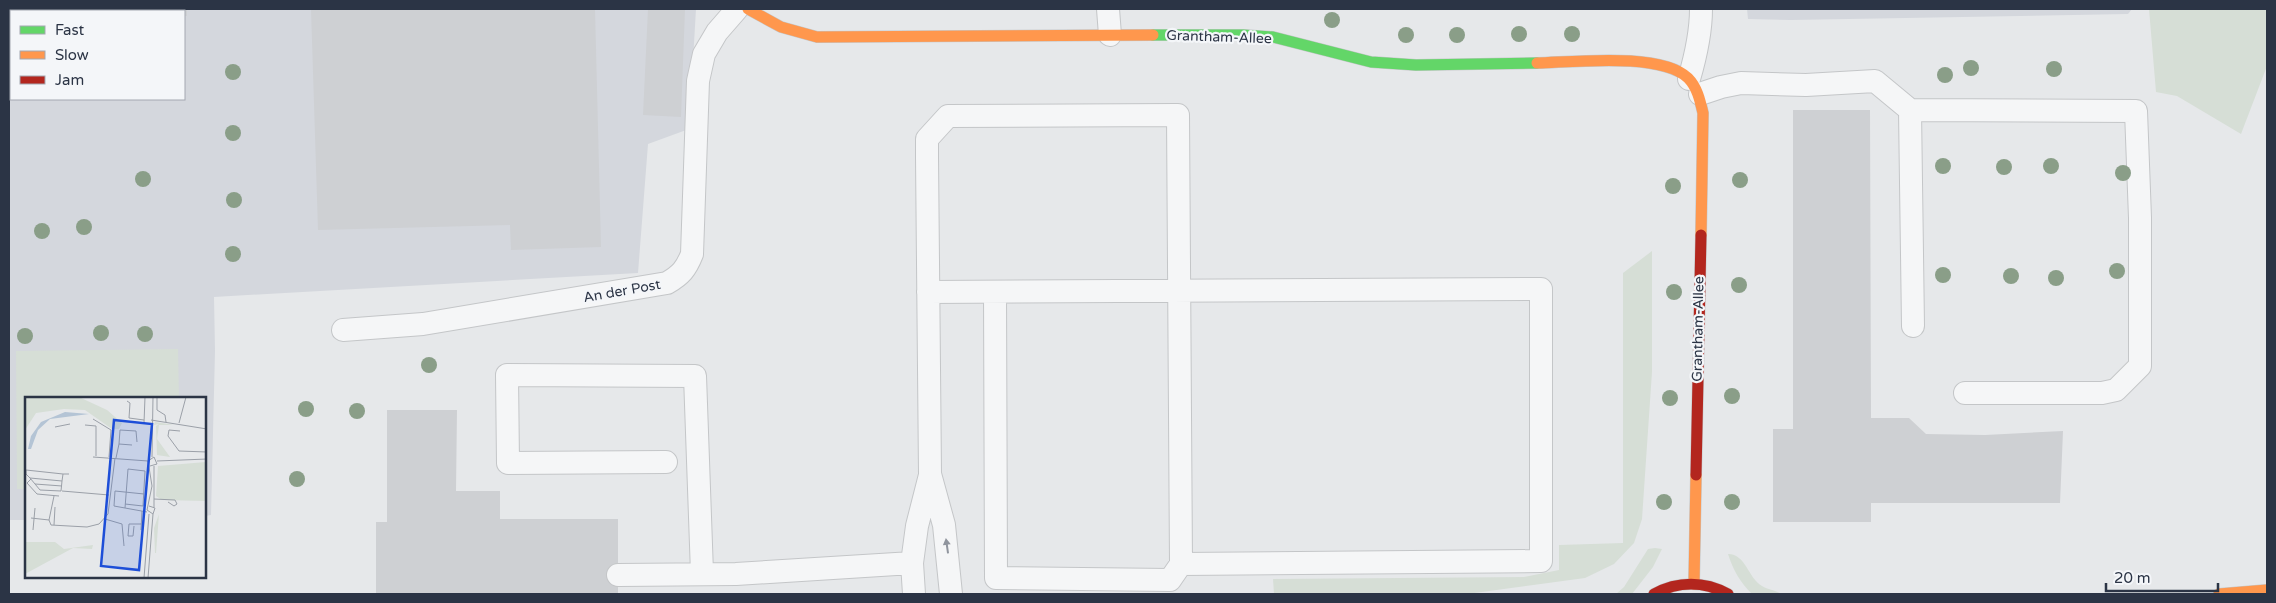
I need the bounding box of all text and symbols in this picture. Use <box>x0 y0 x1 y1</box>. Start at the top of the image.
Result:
legend <box>10 10 185 100</box>
text: Fast <box>55 21 85 39</box>
street label: Grantham-Allee <box>1166 27 1272 47</box>
text: Slow <box>55 46 89 64</box>
text: Jam <box>55 71 84 89</box>
street label: An der Post <box>582 276 663 306</box>
street label: Grantham-Allee <box>1689 276 1707 382</box>
inset map <box>25 397 206 578</box>
one-way arrow <box>942 537 950 553</box>
scale bar <box>2106 560 2218 592</box>
text: 20 m <box>2114 569 2151 587</box>

